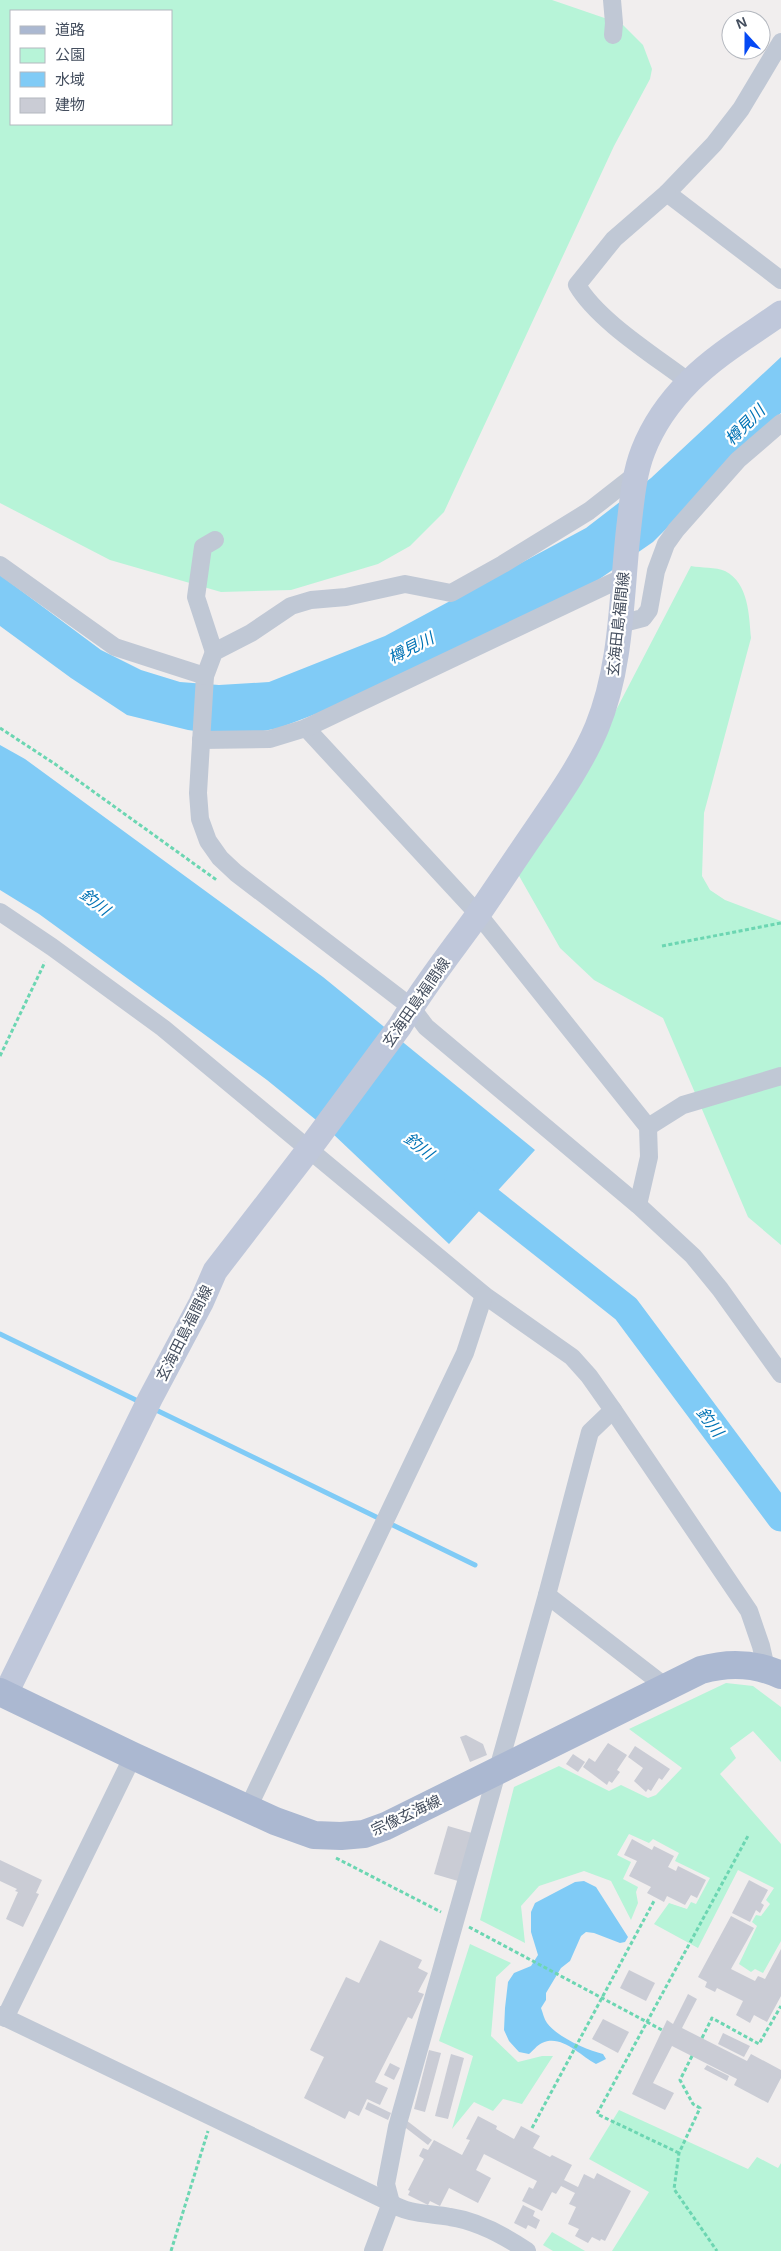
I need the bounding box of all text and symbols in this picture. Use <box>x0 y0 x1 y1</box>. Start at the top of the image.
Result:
legend <box>10 10 172 125</box>
north arrow <box>721 10 771 60</box>
text: N <box>734 14 749 32</box>
text: 道路 <box>55 21 85 38</box>
text: 公園 <box>55 46 85 63</box>
text: 水域 <box>55 71 85 88</box>
text: 建物 <box>55 96 85 113</box>
water label: 樽見川 <box>722 401 769 448</box>
street label: 玄海田島福間線 <box>604 571 632 677</box>
water label: 樽見川 <box>386 629 438 666</box>
water label: 釣川 <box>77 886 114 920</box>
street label: 玄海田島福間線 <box>379 954 453 1050</box>
water label: 釣川 <box>401 1129 438 1164</box>
street label: 玄海田島福間線 <box>153 1282 215 1384</box>
water label: 釣川 <box>694 1404 728 1441</box>
street label: 宗像玄海線 <box>368 1791 444 1839</box>

